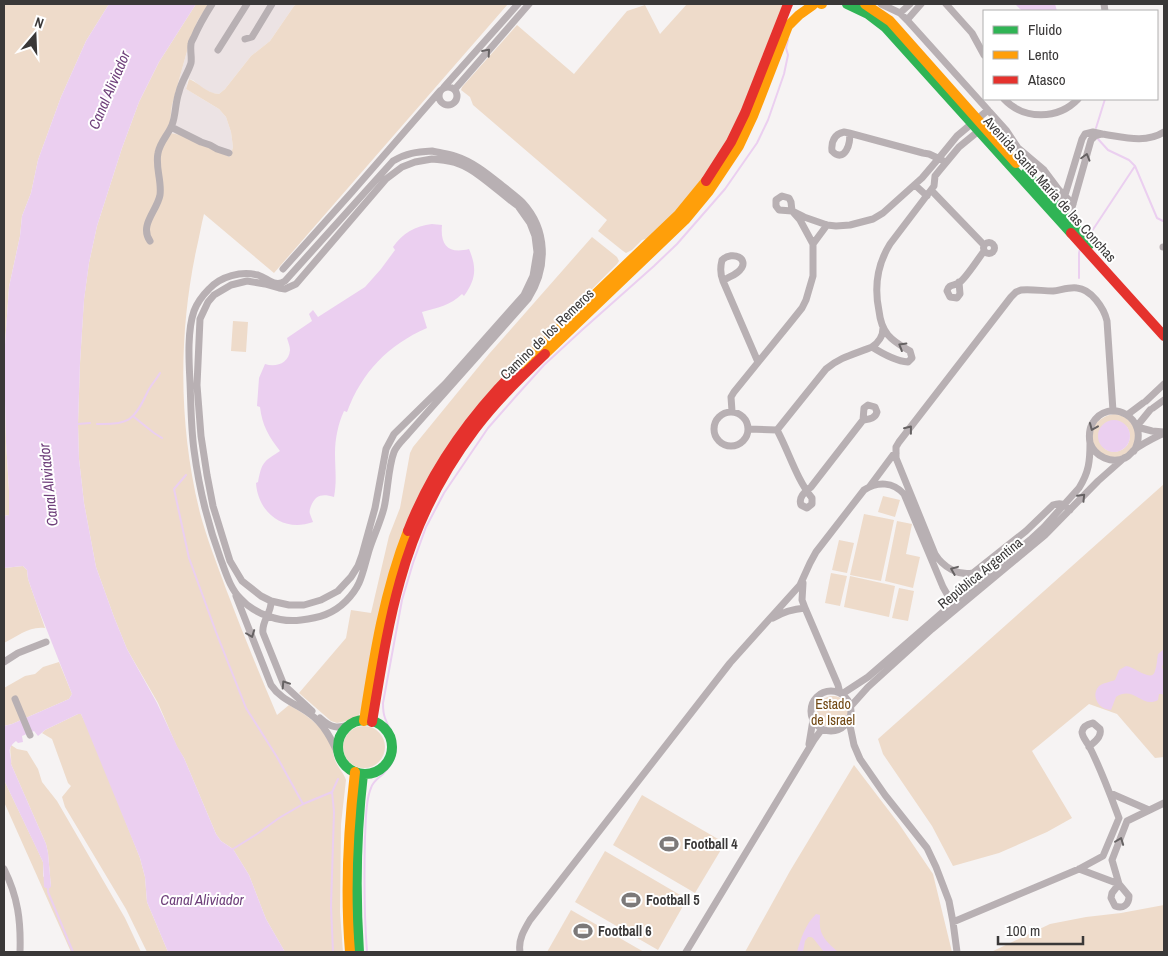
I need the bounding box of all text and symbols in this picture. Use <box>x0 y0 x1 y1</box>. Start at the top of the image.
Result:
north arrow <box>10 10 60 60</box>
legend <box>983 10 1158 100</box>
text: N <box>32 13 46 33</box>
text: Fluido <box>1028 19 1062 40</box>
text: Lento <box>1028 44 1059 65</box>
water label: Canal Aliviador <box>83 47 135 132</box>
one-way arrow <box>481 49 490 58</box>
text: Atasco <box>1027 69 1066 90</box>
street label: Avenida Santa María de las Conchas <box>979 112 1120 266</box>
one-way arrow <box>1081 153 1091 161</box>
street label: Camino de los Remeros <box>496 284 598 383</box>
one-way arrow <box>898 343 907 353</box>
one-way arrow <box>1088 422 1099 431</box>
one-way arrow <box>904 425 913 434</box>
water label: Canal Aliviador <box>33 442 63 528</box>
one-way arrow <box>1076 494 1085 503</box>
street label: República Argentina <box>934 533 1027 613</box>
one-way arrow <box>950 566 959 576</box>
one-way arrow <box>245 629 255 638</box>
one-way arrow <box>281 681 291 690</box>
park label: Estado de Israel <box>811 695 855 729</box>
sports icon: Football 4 <box>658 833 680 855</box>
place label: Football 4 <box>684 835 738 853</box>
one-way arrow <box>1113 837 1124 846</box>
water label: Canal Aliviador <box>160 889 245 910</box>
sports icon: Football 5 <box>620 889 642 911</box>
place label: Football 5 <box>646 891 700 909</box>
scale bar <box>998 914 1083 946</box>
sports icon: Football 6 <box>572 920 594 942</box>
text: 100 m <box>1006 920 1040 941</box>
place label: Football 6 <box>598 922 652 940</box>

